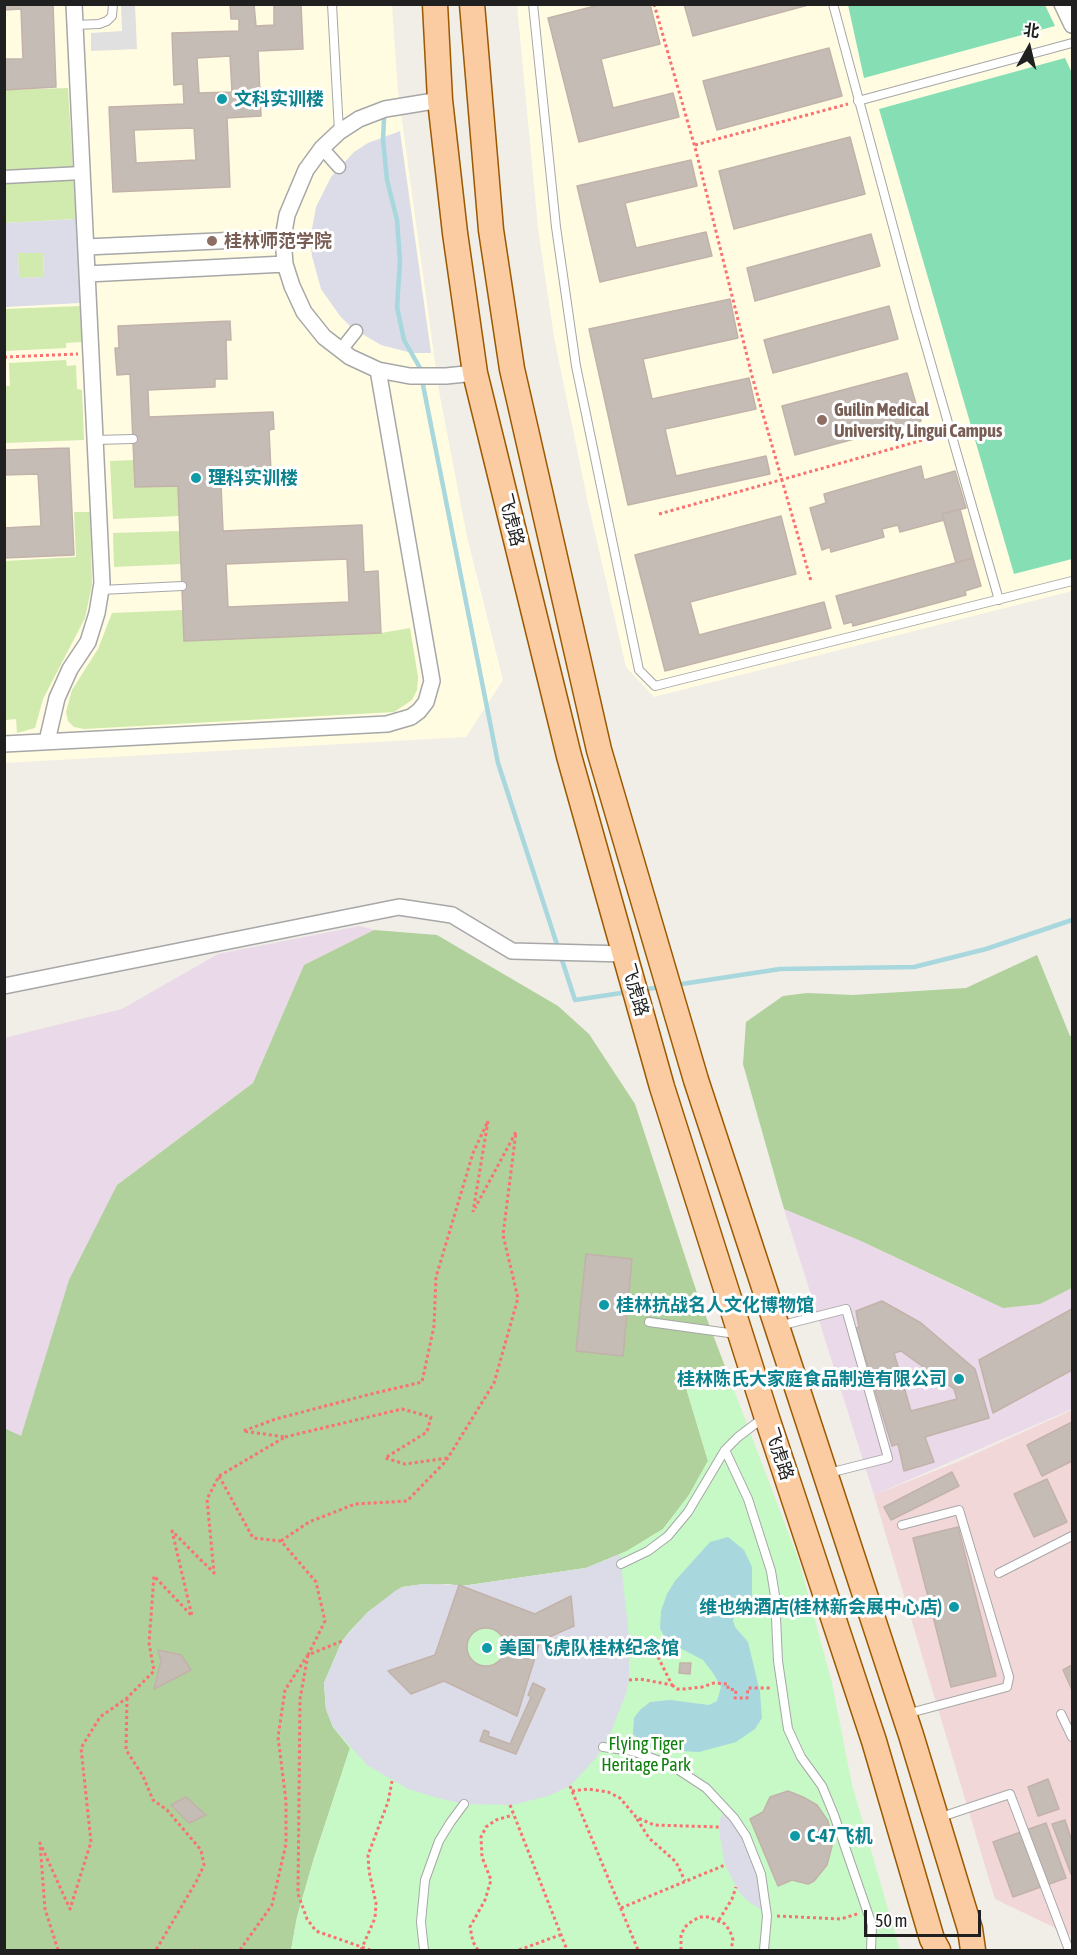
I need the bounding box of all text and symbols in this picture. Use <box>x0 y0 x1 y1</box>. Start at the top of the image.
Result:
north arrow <box>999 18 1059 78</box>
text: 北 <box>1022 20 1041 40</box>
place label: 文科实训楼 <box>234 88 324 110</box>
marker: 文科实训楼 <box>215 92 229 106</box>
place label: 桂林师范学院 <box>224 230 332 252</box>
marker: 桂林师范学院 <box>205 234 219 248</box>
place label: Guilin Medical University, Lingui Campus <box>834 399 1002 442</box>
marker: Guilin Medical University, Lingui Campus <box>815 413 829 427</box>
place label: 理科实训楼 <box>208 467 298 489</box>
marker: 理科实训楼 <box>189 471 203 485</box>
street label: 飞虎路 <box>494 491 528 549</box>
street label: 飞虎路 <box>617 961 653 1019</box>
place label: 桂林抗战名人文化博物馆 <box>616 1294 814 1316</box>
marker: 桂林抗战名人文化博物馆 <box>597 1298 611 1312</box>
place label: 桂林陈氏大家庭食品制造有限公司 <box>677 1368 947 1390</box>
marker: 桂林陈氏大家庭食品制造有限公司 <box>952 1372 966 1386</box>
street label: 飞虎路 <box>760 1425 798 1483</box>
place label: 维也纳酒店(桂林新会展中心店) <box>699 1596 942 1618</box>
marker: 维也纳酒店(桂林新会展中心店) <box>947 1600 961 1614</box>
place label: 美国飞虎队桂林纪念馆 <box>499 1637 679 1659</box>
marker: 美国飞虎队桂林纪念馆 <box>480 1641 494 1655</box>
park label: Flying Tiger Heritage Park <box>601 1733 691 1776</box>
place label: C-47飞机 <box>807 1825 873 1847</box>
marker: C-47飞机 <box>788 1829 802 1843</box>
scale bar <box>867 1898 984 1936</box>
text: 50 m <box>875 1910 907 1931</box>

